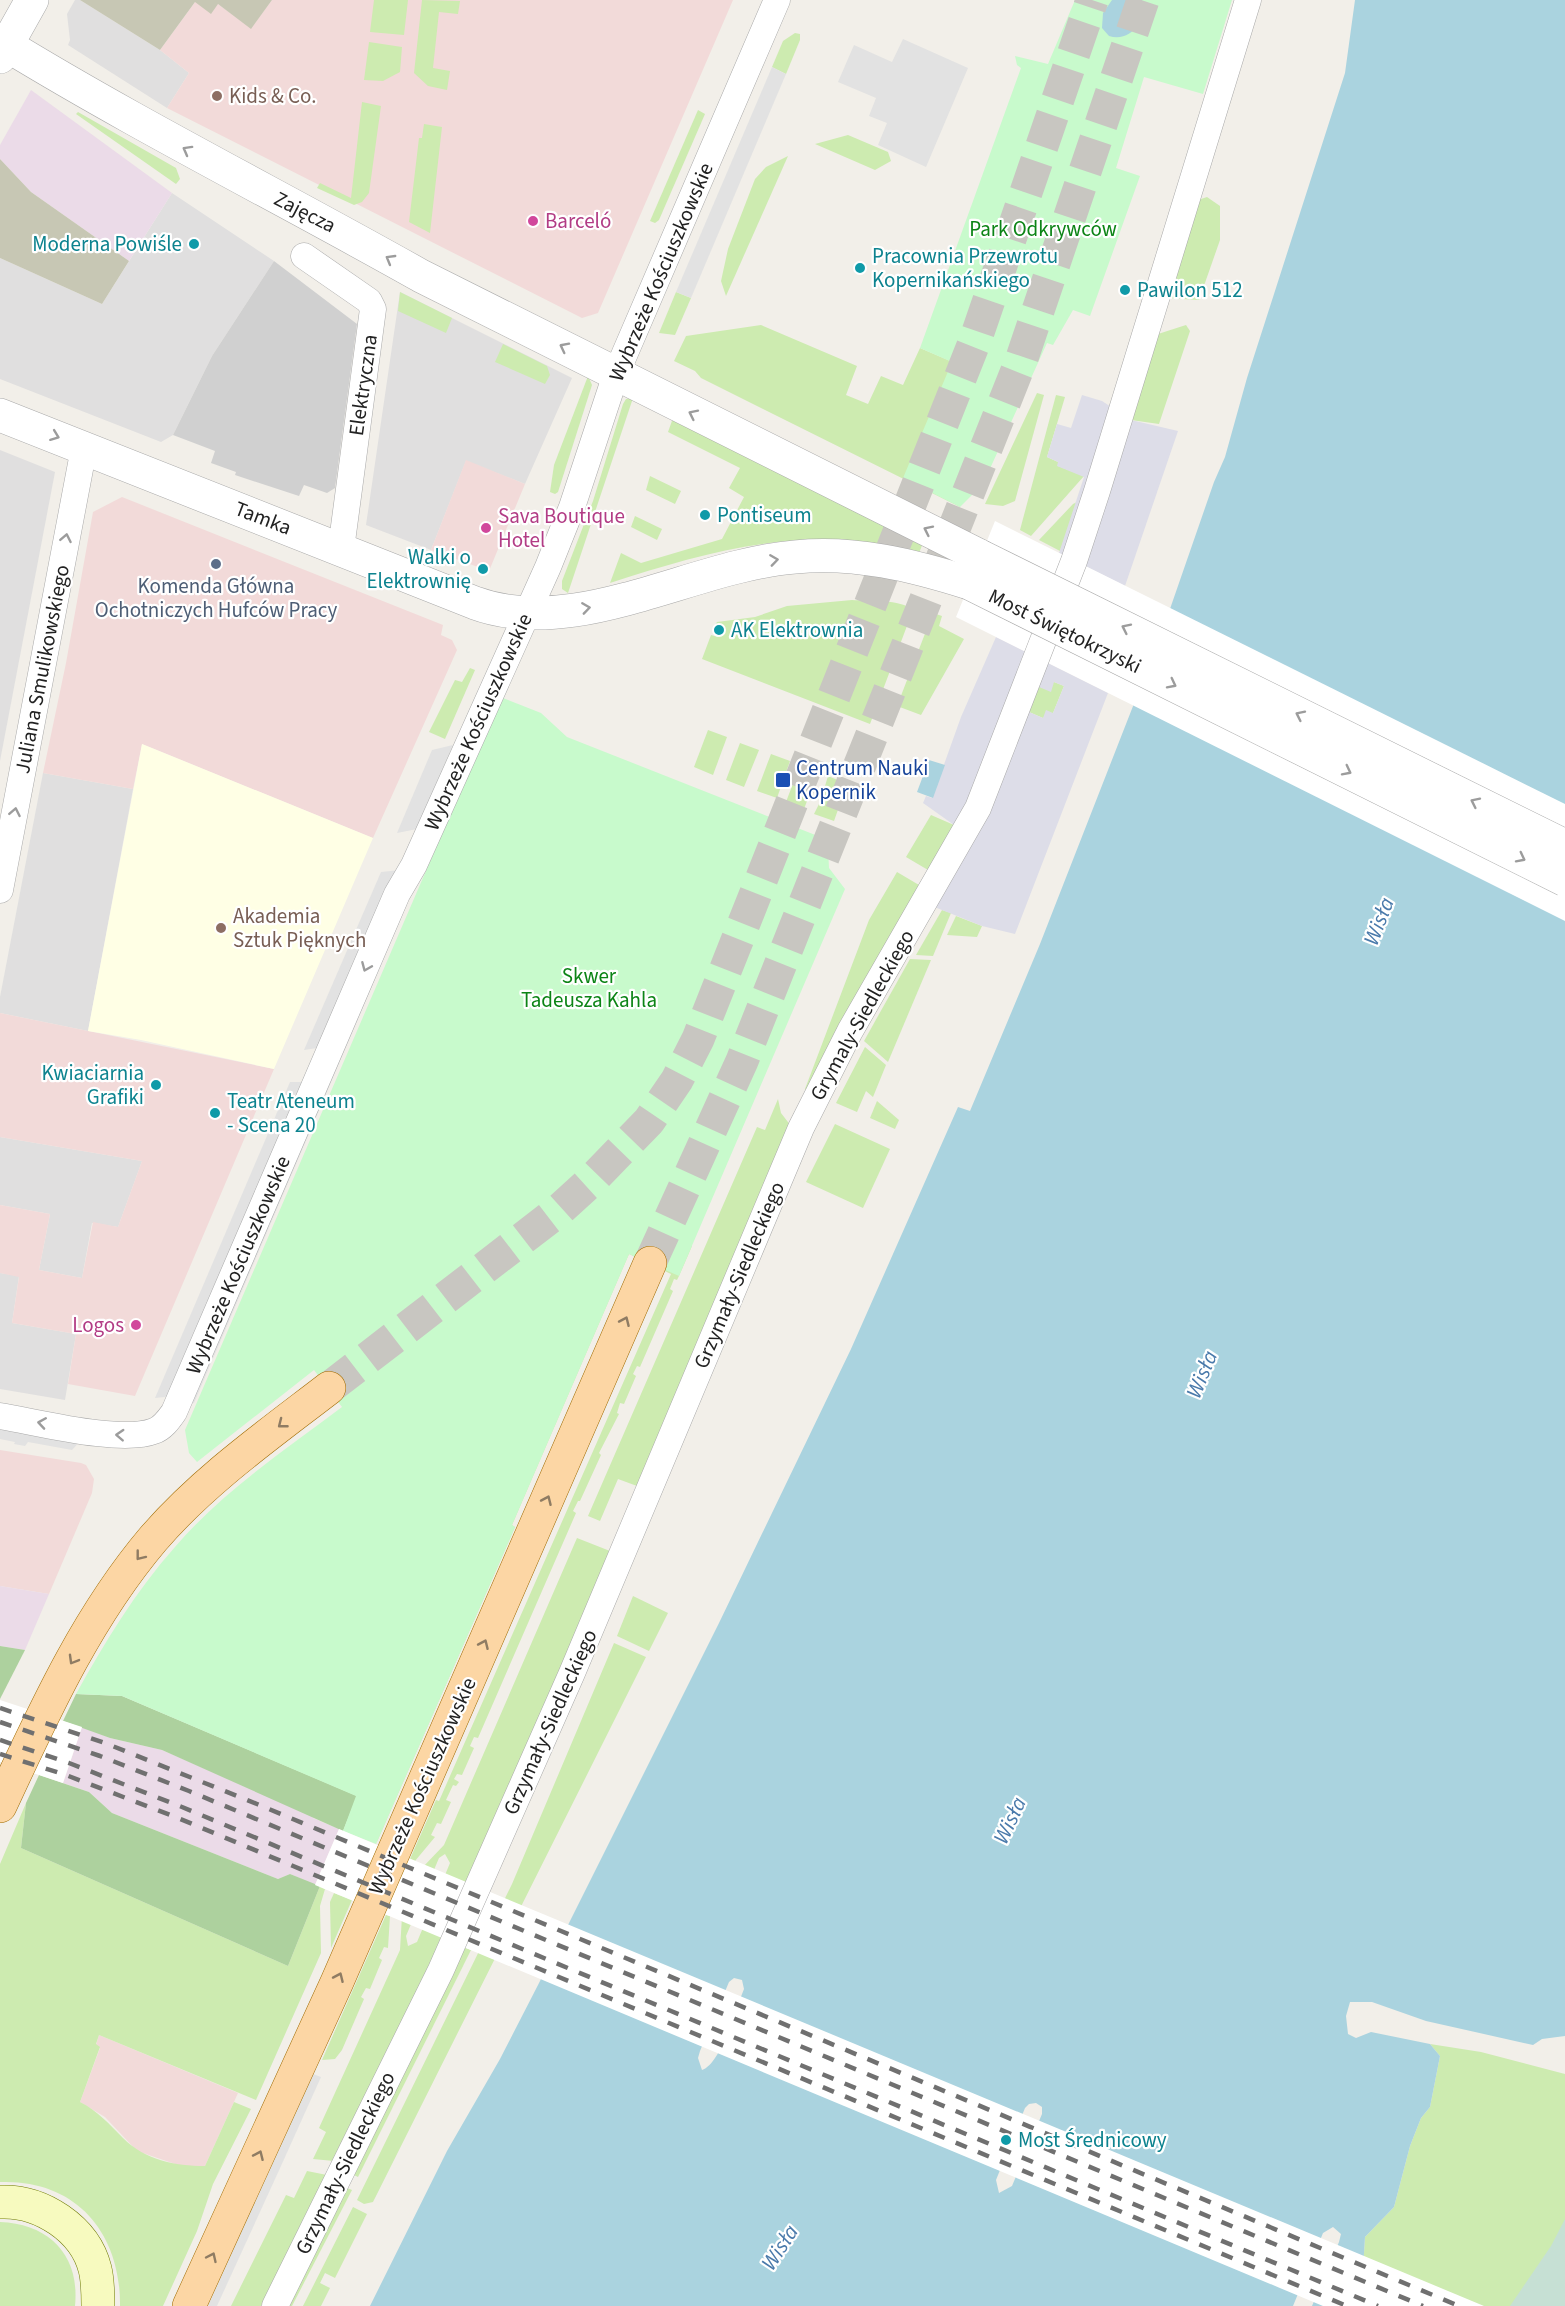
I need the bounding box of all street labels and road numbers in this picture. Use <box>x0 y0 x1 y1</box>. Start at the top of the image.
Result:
street label: Wybrzeże Kościuszkowskie <box>601 158 721 386</box>
street label: Zajęcza <box>269 184 341 240</box>
street label: Elektryczna <box>341 332 385 438</box>
street label: Tamka <box>230 494 296 542</box>
street label: Juliana Smulikowskiego <box>7 562 77 776</box>
street label: Most Świętokrzyski <box>983 581 1147 681</box>
street label: Wybrzeże Kościuszkowskie <box>417 609 539 835</box>
street label: Grymaly-Siedleckiego <box>803 924 921 1106</box>
street label: Wybrzeże Kościuszkowskie <box>178 1151 298 1379</box>
street label: Grzymały-Siedleckiego <box>686 1177 792 1373</box>
street label: Grzymały-Siedleckiego <box>496 1624 604 1820</box>
street label: Wybrzeże Kościuszkowskie <box>361 1673 483 1899</box>
street label: Grzymały-Siedleckiego <box>288 2066 402 2260</box>

